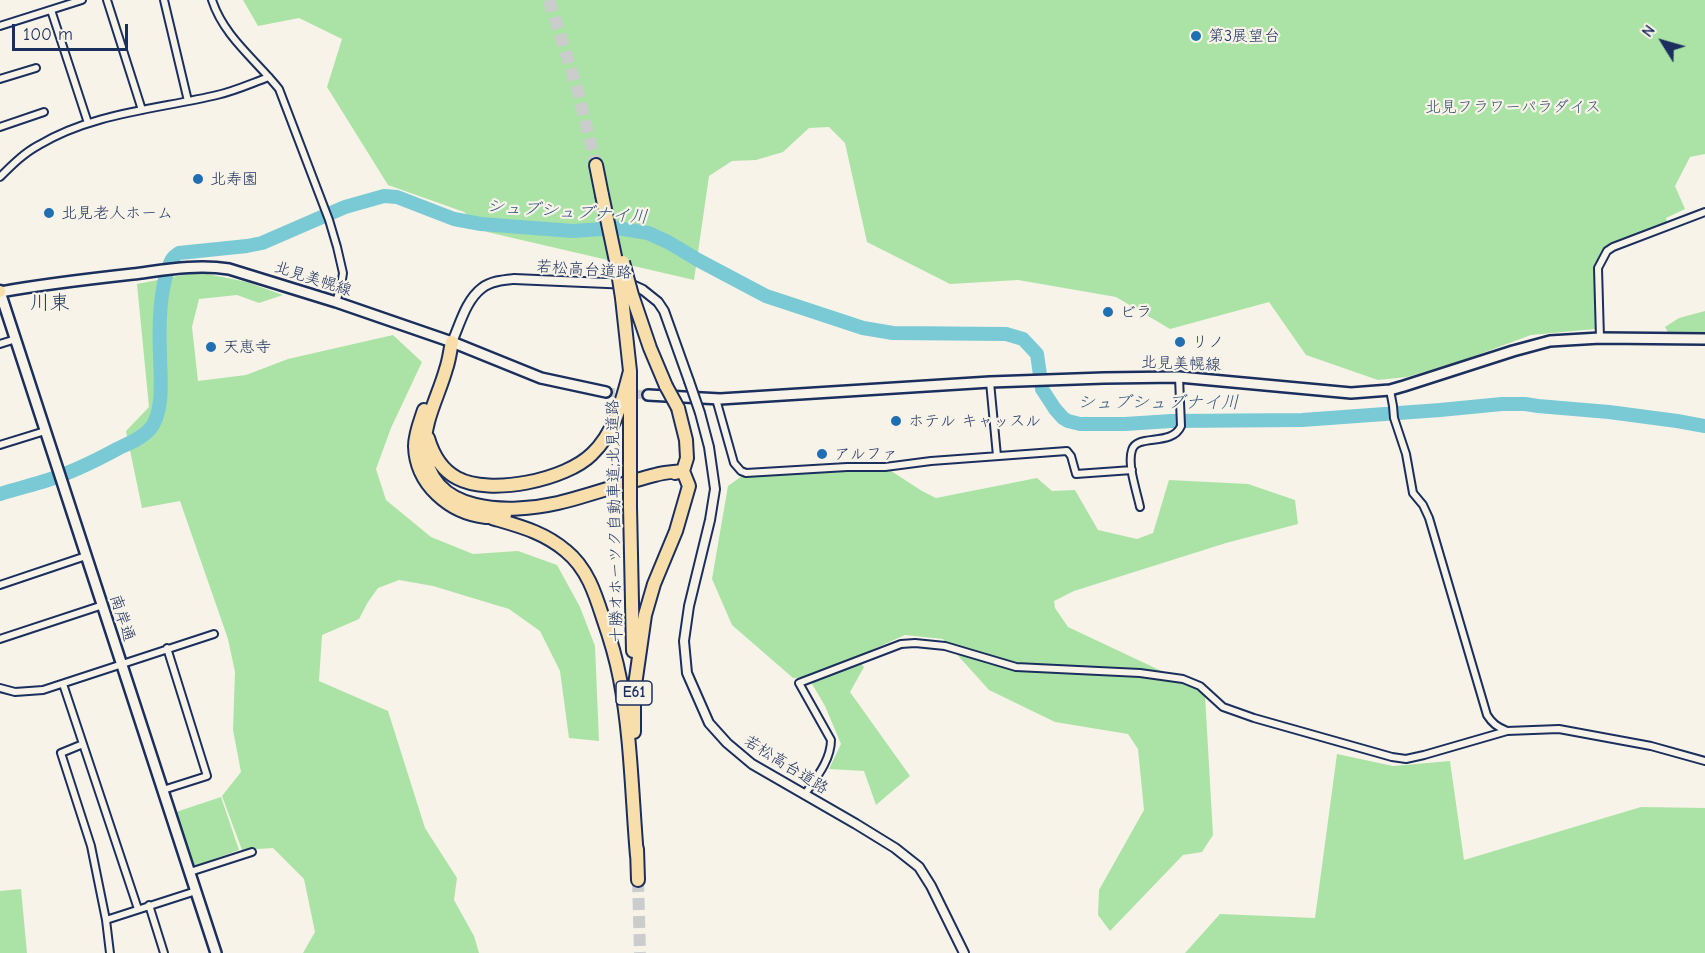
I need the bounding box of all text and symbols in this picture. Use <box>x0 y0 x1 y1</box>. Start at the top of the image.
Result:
scale bar <box>15 12 130 50</box>
north arrow <box>1633 12 1693 72</box>
text: N <box>1638 22 1659 41</box>
text: 100 m <box>23 24 73 45</box>
place label: 第3展望台 <box>1208 26 1280 46</box>
marker: 第3展望台 <box>1189 29 1203 43</box>
park label: 北見フラワーパラダイス <box>1425 97 1601 117</box>
place label: 北寿園 <box>210 169 258 189</box>
marker: 北寿園 <box>191 172 205 186</box>
water label: シュブシュブナイ川 <box>485 196 649 228</box>
place label: 北見老人ホーム <box>61 203 173 223</box>
marker: 北見老人ホーム <box>42 206 56 220</box>
street label: 若松高台道路 <box>535 257 633 283</box>
street label: 北見美幌線 <box>272 258 354 300</box>
district label: 川東 <box>30 291 70 315</box>
place label: ビラ <box>1120 302 1152 322</box>
marker: ビラ <box>1101 305 1115 319</box>
place label: リノ <box>1192 332 1224 352</box>
marker: リノ <box>1173 335 1187 349</box>
place label: 天恵寺 <box>223 337 271 357</box>
marker: 天恵寺 <box>204 340 218 354</box>
street label: 北見美幌線 <box>1141 353 1221 375</box>
water label: シュブシュブナイ川 <box>1077 392 1239 414</box>
street label: 十勝オホーツク自動車道;北見道路 <box>603 399 627 643</box>
place label: ホテル キャッスル <box>908 411 1041 431</box>
marker: ホテル キャッスル <box>889 414 903 428</box>
place label: アルファ <box>834 444 898 464</box>
marker: アルファ <box>815 447 829 461</box>
street label: 南岸通 <box>105 592 139 644</box>
road number: E61 <box>616 681 652 705</box>
street label: 若松高台道路 <box>740 731 832 799</box>

